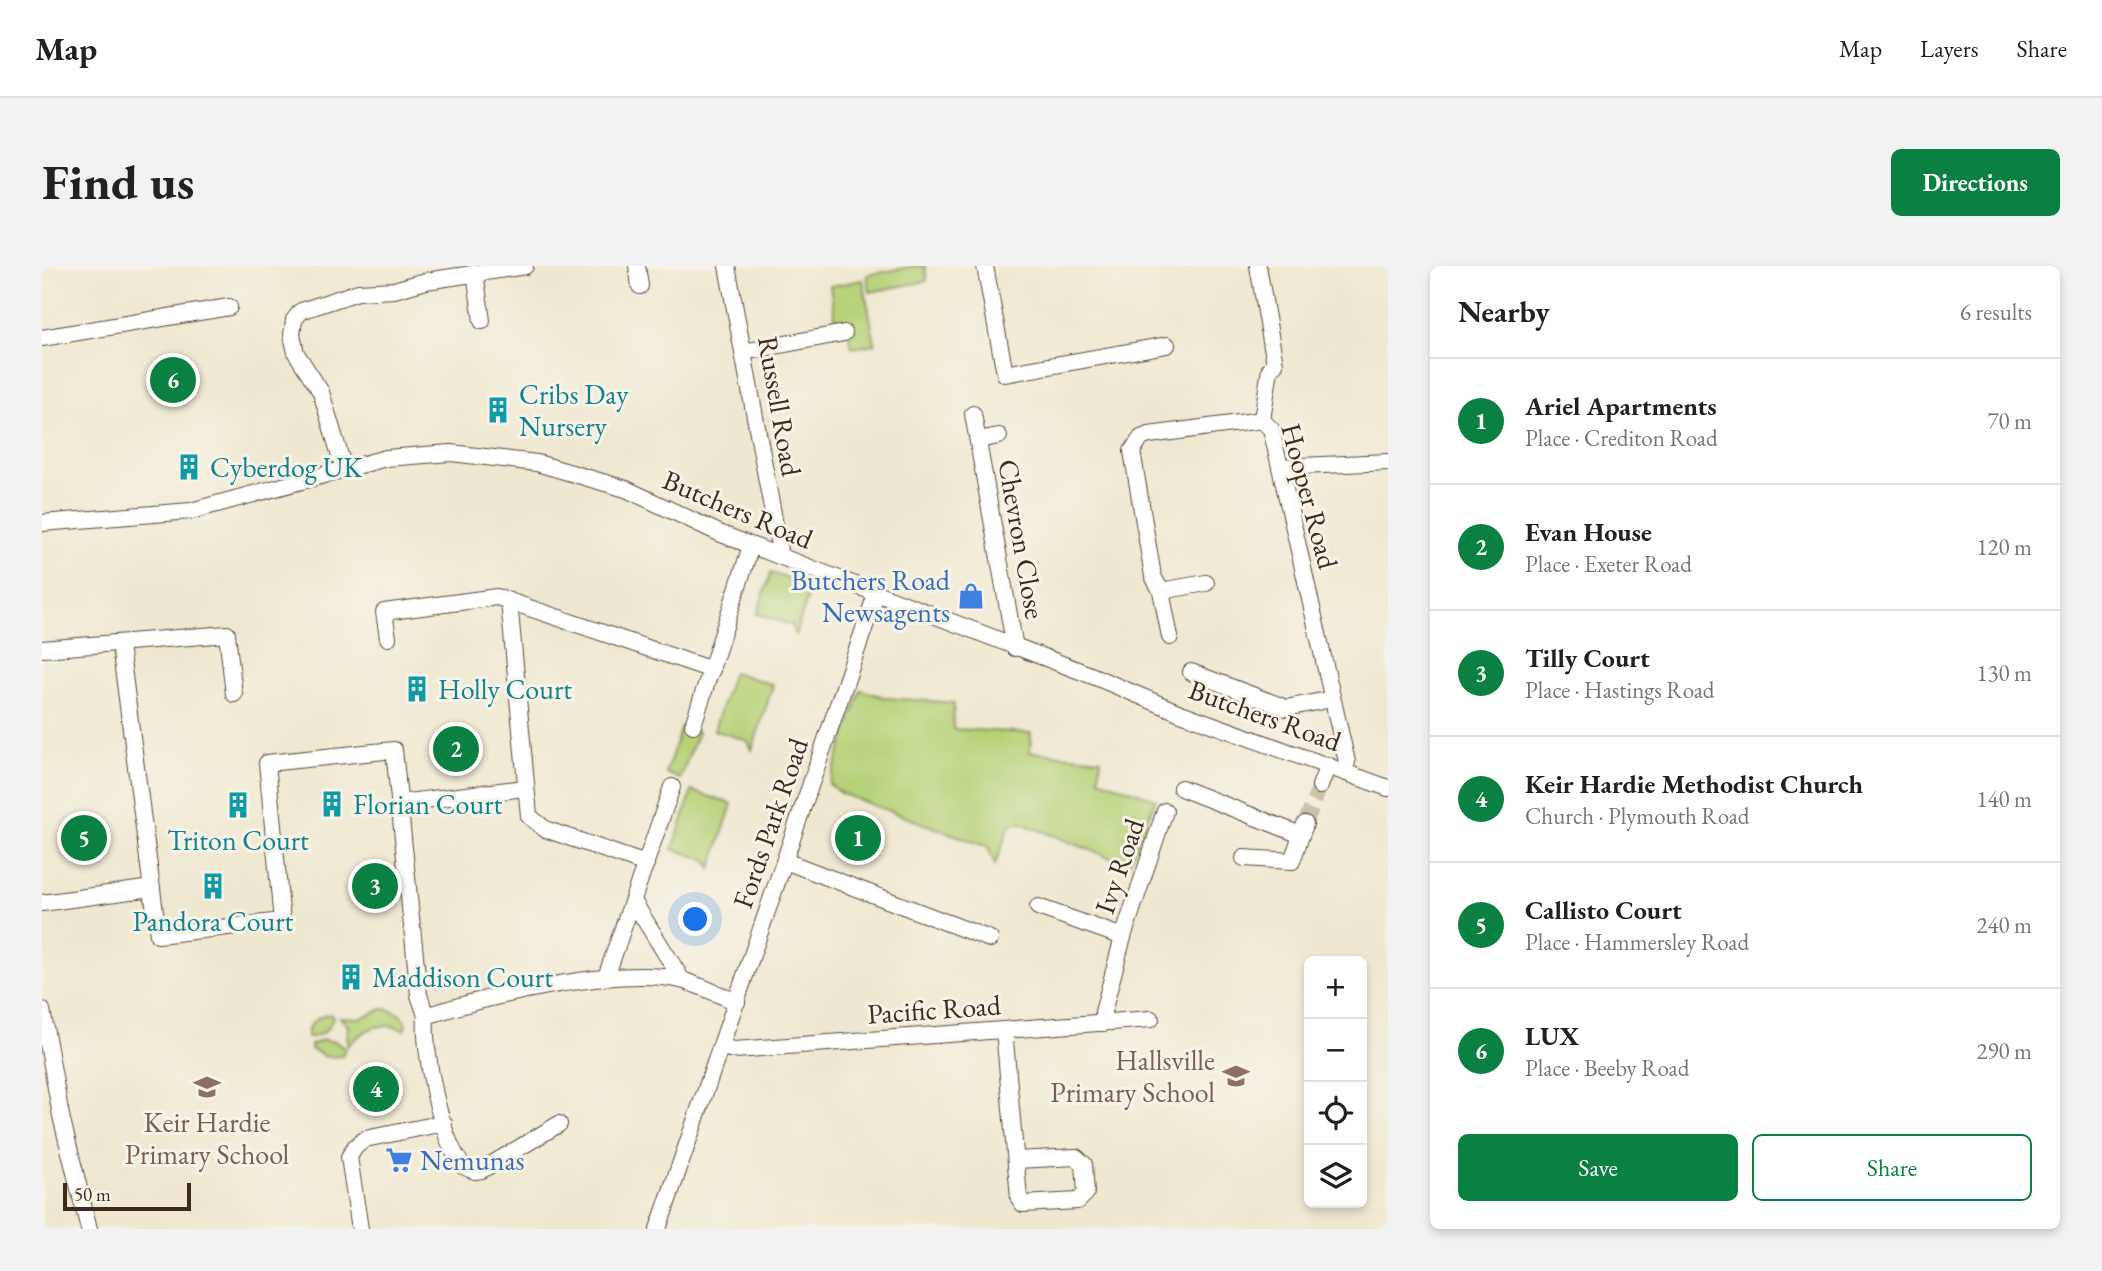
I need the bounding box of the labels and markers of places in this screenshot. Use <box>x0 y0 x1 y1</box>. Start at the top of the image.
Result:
pin: 6 <box>150 354 196 406</box>
place label: Cribs Day Nursery <box>519 376 629 444</box>
building icon: Cribs Day Nursery <box>483 395 513 425</box>
place label: Cyberdog UK <box>210 449 363 485</box>
building icon: Cyberdog UK <box>174 452 204 482</box>
place label: Butchers Road Newsagents <box>791 562 951 630</box>
shop icon: Butchers Road Newsagents <box>956 581 986 611</box>
place label: Holly Court <box>438 671 572 707</box>
building icon: Holly Court <box>402 674 432 704</box>
pin: 2 <box>433 723 479 775</box>
place label: Florian Court <box>353 786 503 822</box>
building icon: Florian Court <box>317 789 347 819</box>
building icon: Triton Court <box>223 790 253 820</box>
pin: 5 <box>61 812 107 864</box>
pin: 1 <box>835 812 881 864</box>
place label: Triton Court <box>167 822 309 858</box>
pin: 3 <box>352 860 398 912</box>
building icon: Pandora Court <box>198 871 228 901</box>
place label: Pandora Court <box>133 903 294 939</box>
place label: Maddison Court <box>372 959 553 995</box>
building icon: Maddison Court <box>336 962 366 992</box>
place label: Hallsville Primary School <box>1050 1042 1215 1110</box>
school or university icon: Hallsville Primary School <box>1221 1061 1251 1091</box>
pin: 4 <box>353 1063 399 1115</box>
school or university icon: Keir Hardie Primary School <box>192 1072 222 1102</box>
place label: Keir Hardie Primary School <box>125 1104 290 1172</box>
place label: Nemunas <box>420 1142 525 1178</box>
supermarket icon: Nemunas <box>384 1145 414 1175</box>

